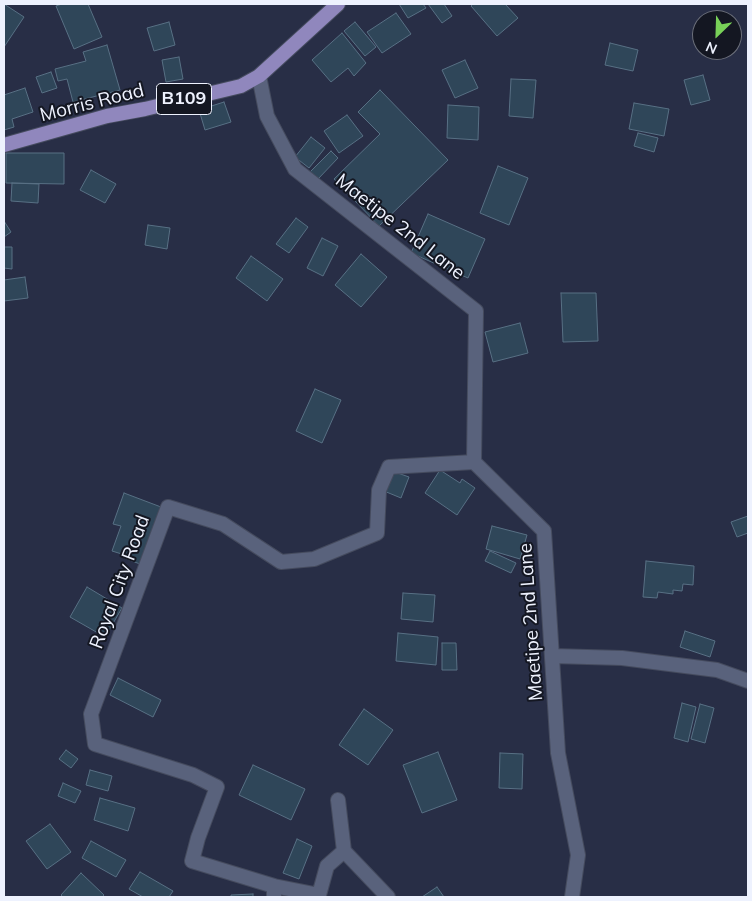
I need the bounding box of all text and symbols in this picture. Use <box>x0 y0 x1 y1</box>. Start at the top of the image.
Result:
north arrow <box>692 10 742 60</box>
text: N <box>703 37 720 58</box>
street label: Morris Road <box>38 79 146 127</box>
road number: B109 <box>156 84 212 115</box>
street label: Maetipe 2nd Lane <box>331 169 469 285</box>
street label: Royal City Road <box>85 512 155 652</box>
street label: Maetipe 2nd Lane <box>514 542 548 702</box>

